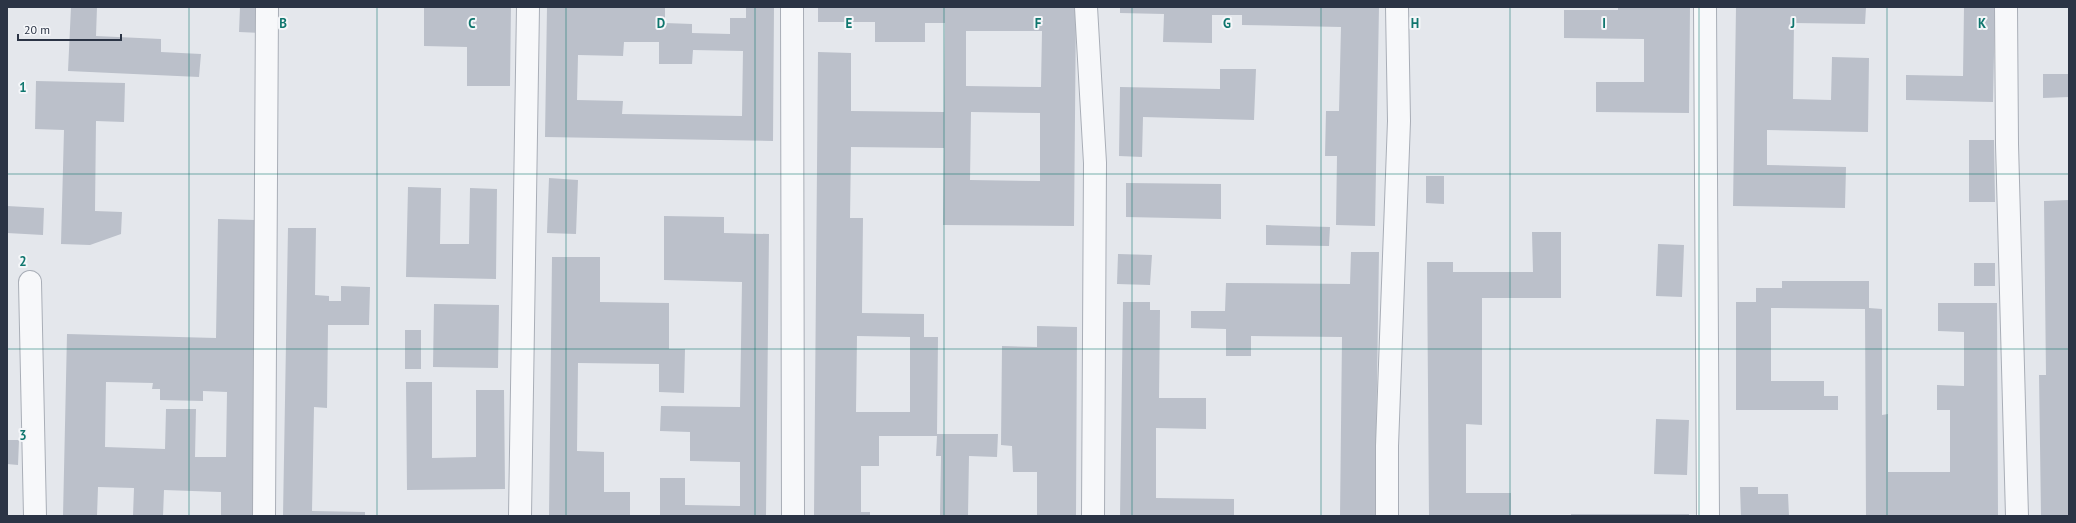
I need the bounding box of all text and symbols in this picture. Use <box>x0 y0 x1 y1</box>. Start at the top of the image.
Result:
text: B <box>279 15 287 32</box>
text: C <box>468 15 476 32</box>
text: D <box>657 15 665 32</box>
text: E <box>846 15 853 32</box>
text: F <box>1035 15 1042 32</box>
text: G <box>1223 15 1231 32</box>
text: H <box>1411 15 1419 32</box>
text: I <box>1602 15 1606 32</box>
text: J <box>1790 15 1795 32</box>
text: K <box>1978 15 1986 32</box>
scale bar <box>18 16 121 42</box>
text: 20 m <box>24 22 50 37</box>
text: 1 <box>19 79 27 96</box>
text: 2 <box>19 253 27 270</box>
text: 3 <box>19 427 27 444</box>

